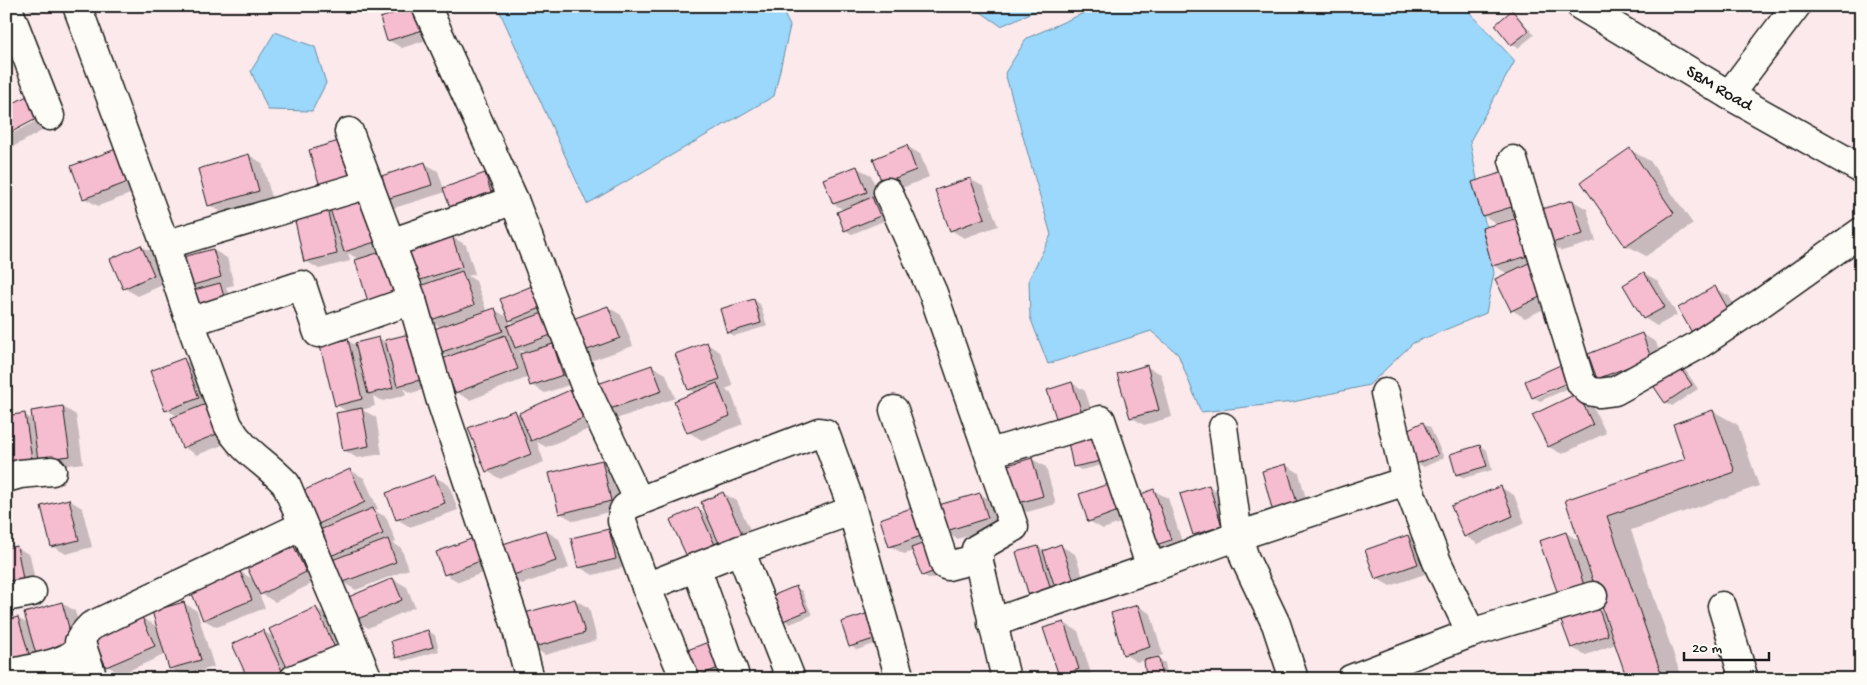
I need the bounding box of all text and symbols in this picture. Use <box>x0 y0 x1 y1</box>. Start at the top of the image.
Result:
street label: SBM Road <box>1682 61 1757 117</box>
scale bar <box>1684 630 1770 662</box>
text: 20 m <box>1692 640 1722 658</box>

